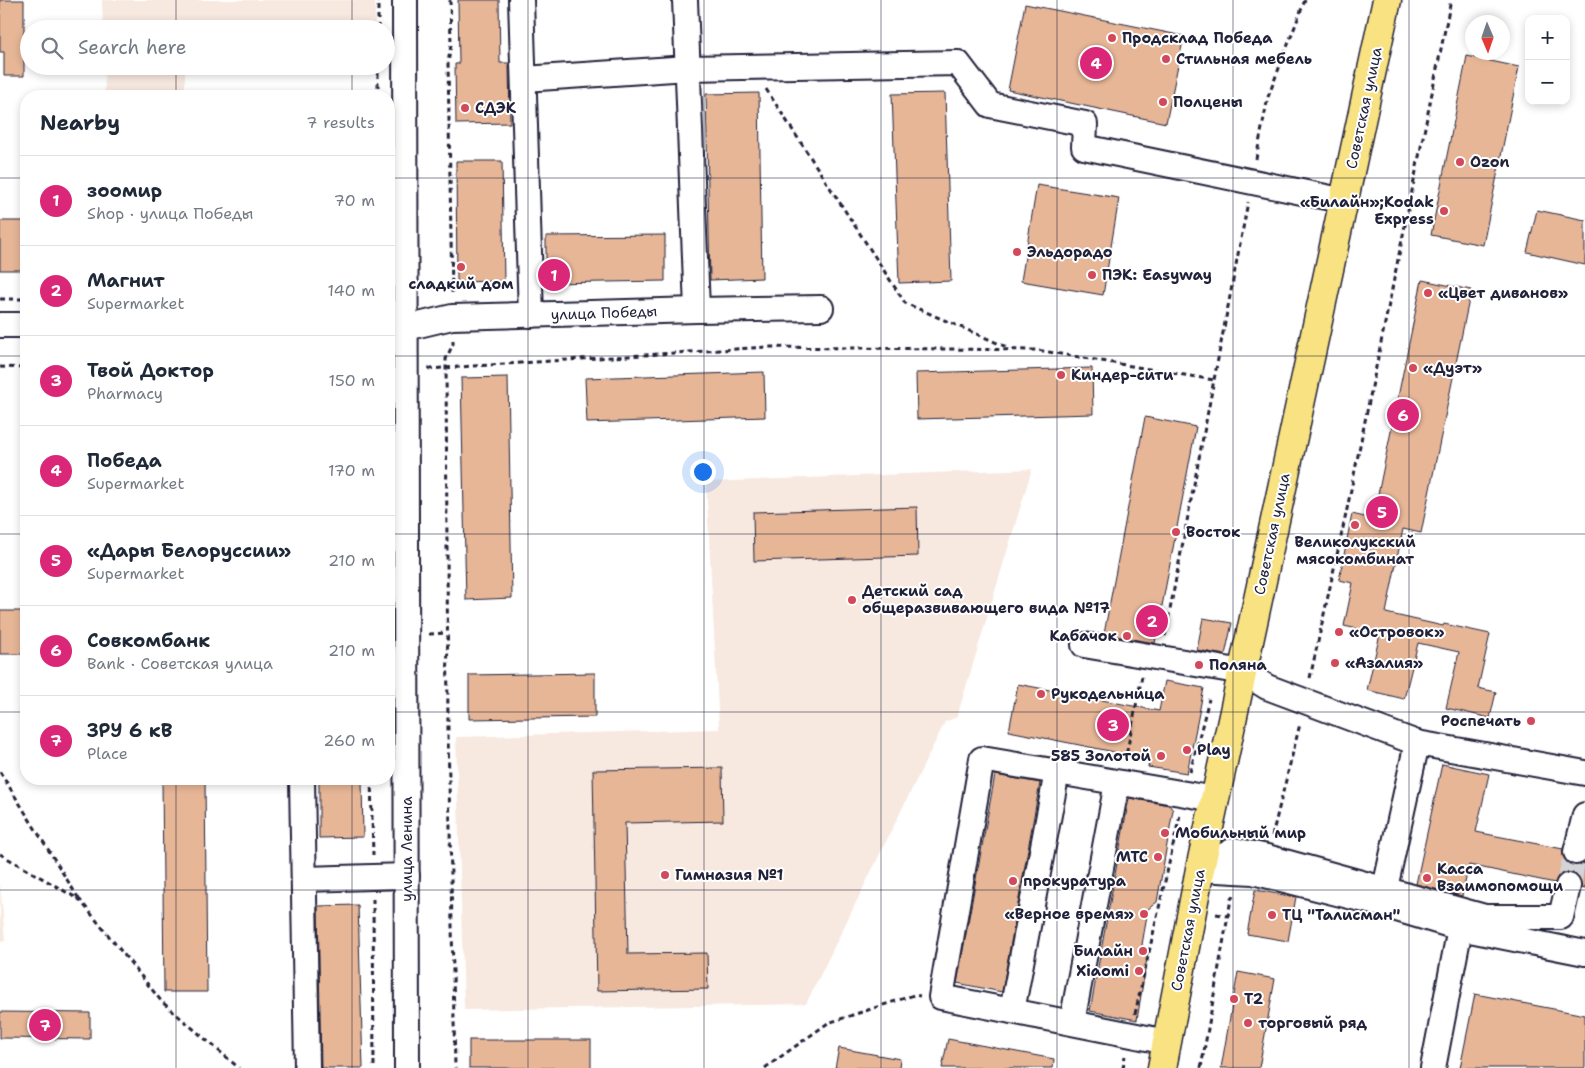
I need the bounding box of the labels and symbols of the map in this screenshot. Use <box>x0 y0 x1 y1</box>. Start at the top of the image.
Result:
north arrow <box>1465 15 1510 60</box>
place label: Продсклад Победа <box>1122 28 1273 48</box>
marker: Продсклад Победа <box>1106 32 1118 44</box>
pin: 4 <box>1080 44 1112 82</box>
street label: Советская улица <box>1341 45 1387 171</box>
place label: Стильная мебель <box>1176 49 1312 69</box>
marker: Стильная мебель <box>1160 53 1172 65</box>
place label: Полцены <box>1173 92 1243 112</box>
marker: Полцены <box>1157 96 1169 108</box>
place label: СДЭК <box>475 98 517 118</box>
marker: СДЭК <box>459 102 471 114</box>
place label: Ozon <box>1470 152 1510 172</box>
marker: Ozon <box>1454 156 1466 168</box>
place label: «Билайн»;Kodak Express <box>1300 192 1434 229</box>
marker: «Билайн»;Kodak Express <box>1438 205 1450 217</box>
place label: Эльдорадо <box>1027 242 1113 262</box>
marker: Эльдорадо <box>1011 246 1023 258</box>
pin: 1 <box>538 256 570 294</box>
marker: сладкий дом <box>455 261 467 273</box>
place label: ПЭК: Easyway <box>1102 265 1212 285</box>
marker: ПЭК: Easyway <box>1086 269 1098 281</box>
place label: сладкий дом <box>408 274 514 294</box>
place label: «Цвет диванов» <box>1438 283 1568 303</box>
marker: «Цвет диванов» <box>1422 287 1434 299</box>
street label: улица Победы <box>550 301 658 325</box>
place label: «Дуэт» <box>1423 358 1482 378</box>
marker: «Дуэт» <box>1407 362 1419 374</box>
place label: Киндер-сити <box>1071 365 1174 385</box>
marker: Киндер-сити <box>1055 369 1067 381</box>
pin: 6 <box>1387 396 1419 434</box>
your location <box>690 459 716 485</box>
street label: Советская улица <box>1249 471 1295 597</box>
pin: 5 <box>1366 493 1398 531</box>
marker: Великолукский мясокомбинат <box>1349 519 1361 531</box>
place label: Восток <box>1186 522 1241 542</box>
marker: Восток <box>1170 526 1182 538</box>
place label: Великолукский мясокомбинат <box>1294 532 1416 569</box>
place label: Детский сад общеразвивающего вида №17 <box>862 581 1110 618</box>
marker: Детский сад общеразвивающего вида №17 <box>846 594 858 606</box>
pin: 2 <box>1136 602 1168 640</box>
place label: «Островок» <box>1349 622 1444 642</box>
place label: Кабачок <box>1049 626 1118 646</box>
marker: «Островок» <box>1333 626 1345 638</box>
marker: Кабачок <box>1121 630 1133 642</box>
place label: «Азалия» <box>1345 653 1423 673</box>
place label: Поляна <box>1209 655 1267 675</box>
marker: «Азалия» <box>1329 657 1341 669</box>
marker: Поляна <box>1193 659 1205 671</box>
place label: Рукодельница <box>1051 684 1165 704</box>
marker: Рукодельница <box>1035 688 1047 700</box>
pin: 3 <box>1097 706 1129 744</box>
place label: Роспечать <box>1441 711 1521 731</box>
marker: Роспечать <box>1525 715 1537 727</box>
place label: Рlay <box>1197 740 1231 760</box>
marker: Рlay <box>1181 744 1193 756</box>
place label: 585 Золотой <box>1051 746 1152 766</box>
marker: 585 Золотой <box>1155 750 1167 762</box>
street label: улица Ленина <box>397 796 417 902</box>
place label: Мобильный мир <box>1175 823 1306 843</box>
marker: Мобильный мир <box>1159 827 1171 839</box>
place label: МТС <box>1116 847 1148 867</box>
marker: МТС <box>1152 851 1164 863</box>
place label: Касса Взаимопомощи <box>1437 859 1564 896</box>
place label: Гимназия №1 <box>675 865 784 885</box>
street label: Советская улица <box>1166 867 1210 993</box>
marker: Гимназия №1 <box>659 869 671 881</box>
place label: прокуратура <box>1023 871 1127 891</box>
marker: Касса Взаимопомощи <box>1421 872 1433 884</box>
marker: прокуратура <box>1007 875 1019 887</box>
place label: «Верное время» <box>1005 904 1134 924</box>
place label: ТЦ "Талисман" <box>1282 905 1400 925</box>
marker: «Верное время» <box>1138 908 1150 920</box>
marker: ТЦ "Талисман" <box>1266 909 1278 921</box>
place label: Билайн <box>1073 941 1133 961</box>
marker: Билайн <box>1137 945 1149 957</box>
place label: Xiaomi <box>1076 961 1129 981</box>
marker: Xiaomi <box>1133 965 1145 977</box>
place label: T2 <box>1244 989 1264 1009</box>
marker: T2 <box>1228 993 1240 1005</box>
pin: 7 <box>29 1006 61 1044</box>
place label: торговый ряд <box>1258 1013 1367 1033</box>
marker: торговый ряд <box>1242 1017 1254 1029</box>

